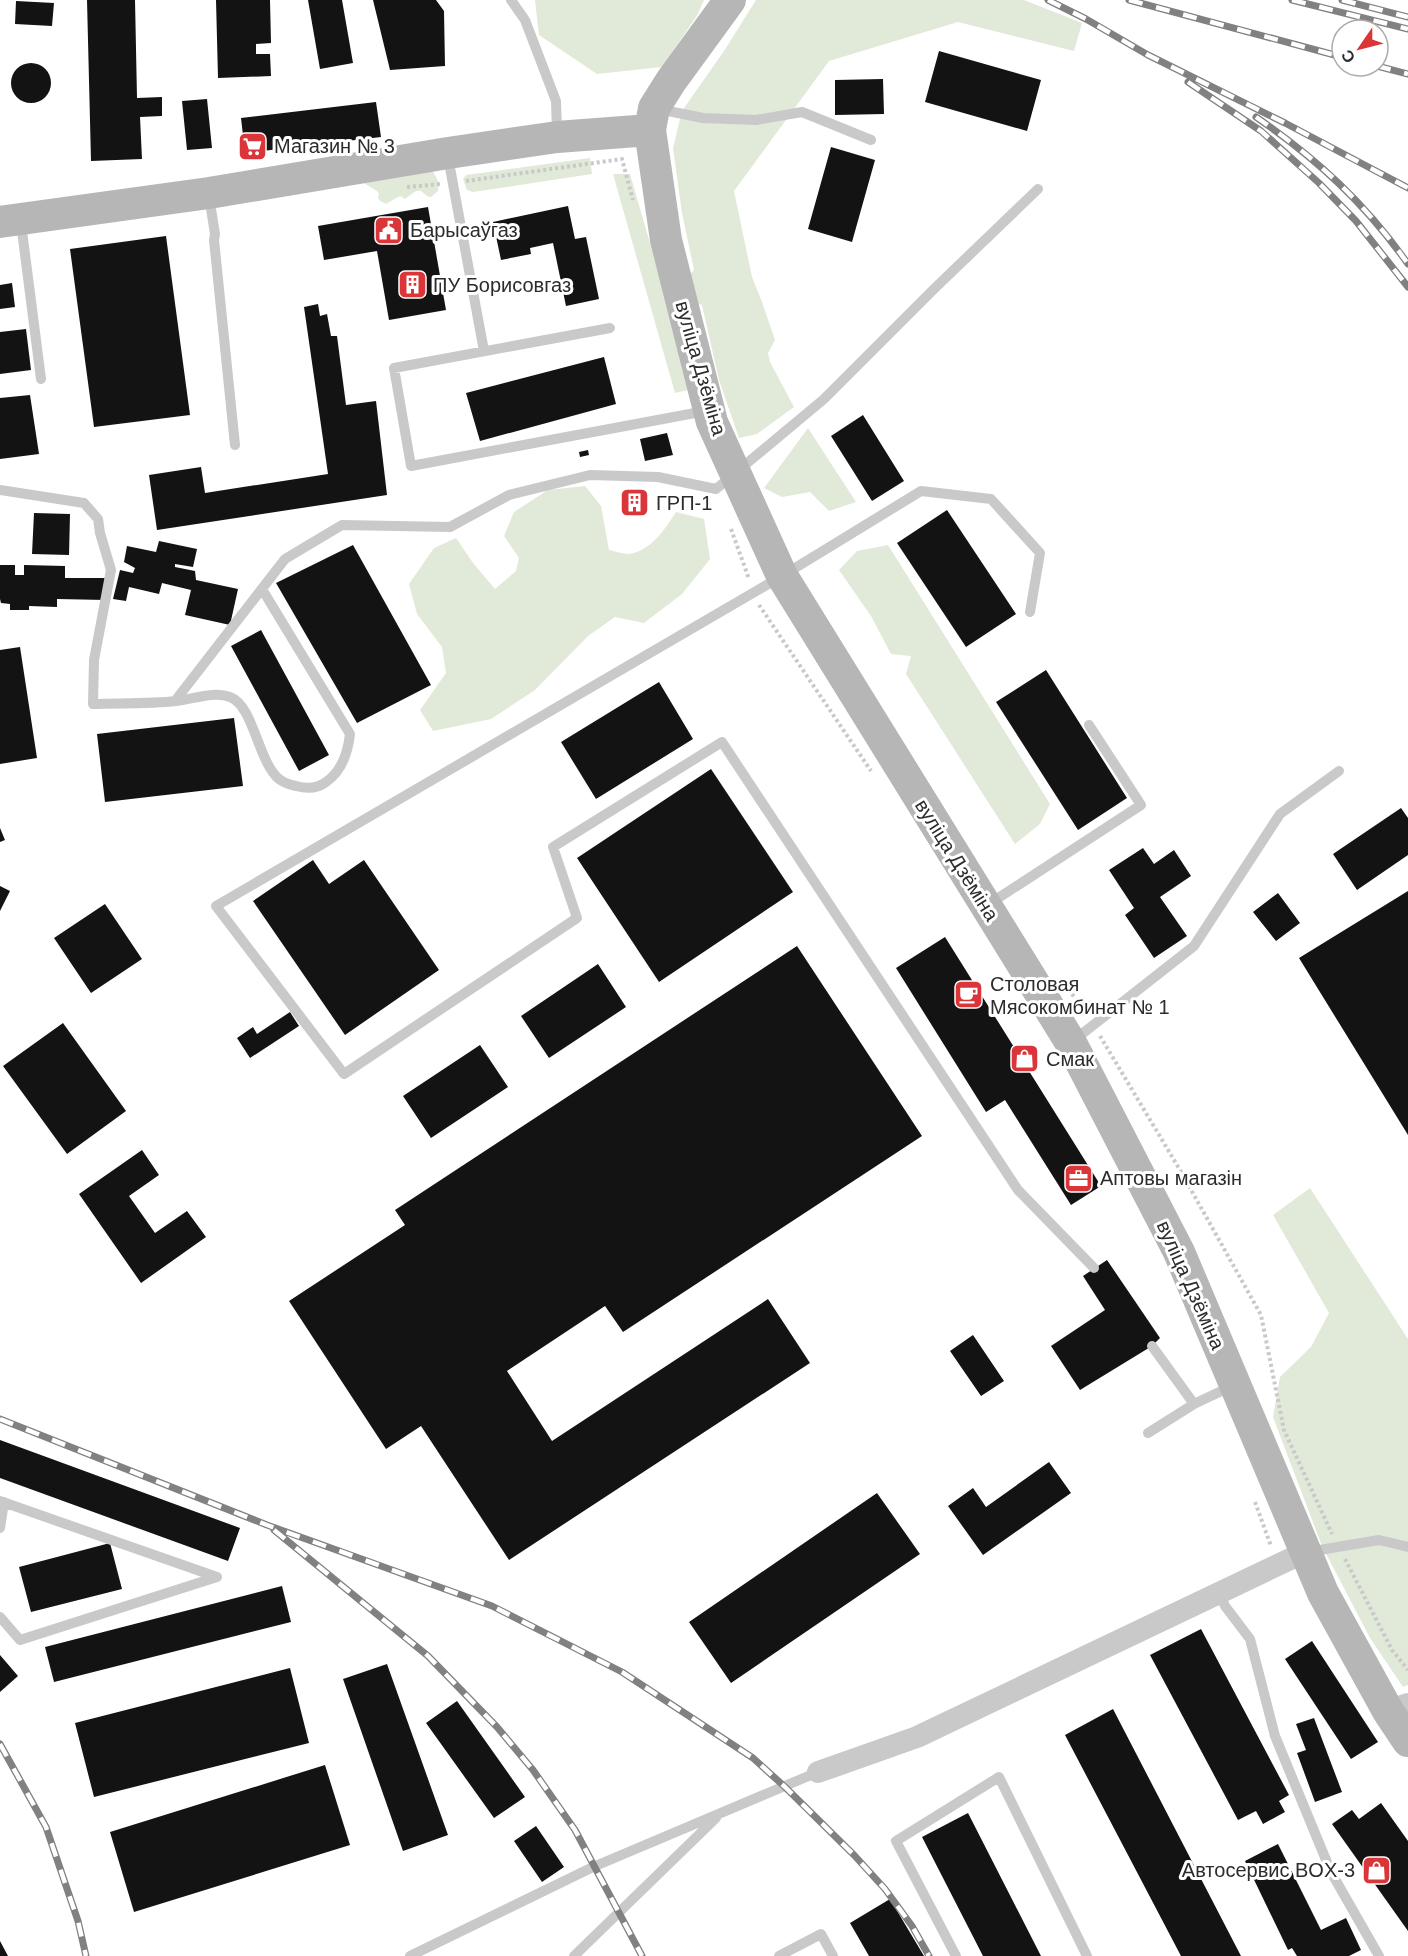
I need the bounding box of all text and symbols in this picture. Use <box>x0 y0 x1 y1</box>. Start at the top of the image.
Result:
north arrow <box>1330 18 1390 78</box>
text: С <box>1338 46 1358 66</box>
supermarket icon: Магазин № 3 <box>237 130 269 162</box>
place label: Магазин № 3 <box>274 135 395 157</box>
public building icon: Барысаўгаз <box>373 214 405 246</box>
place label: Барысаўгаз <box>410 219 518 241</box>
building icon: ПУ Борисовгаз <box>396 269 428 301</box>
place label: ПУ Борисовгаз <box>433 274 571 296</box>
street label: вуліца Дзёміна <box>671 298 731 439</box>
building icon: ГРП-1 <box>619 487 651 519</box>
place label: ГРП-1 <box>656 492 712 514</box>
street label: вуліца Дзёміна <box>911 795 1004 925</box>
place label: Столовая Мясокомбинат № 1 <box>990 973 1170 1018</box>
cafe icon: Столовая Мясокомбинат № 1 <box>953 979 985 1011</box>
shop icon: Смак <box>1009 1043 1041 1075</box>
place label: Смак <box>1046 1048 1094 1070</box>
office icon: Аптовы магазін <box>1063 1162 1095 1194</box>
place label: Аптовы магазін <box>1100 1167 1242 1189</box>
street label: вуліца Дзёміна <box>1153 1217 1230 1354</box>
shop icon: Автосервис BOX-3 <box>1360 1854 1392 1886</box>
place label: Автосервис BOX-3 <box>1182 1859 1355 1881</box>

